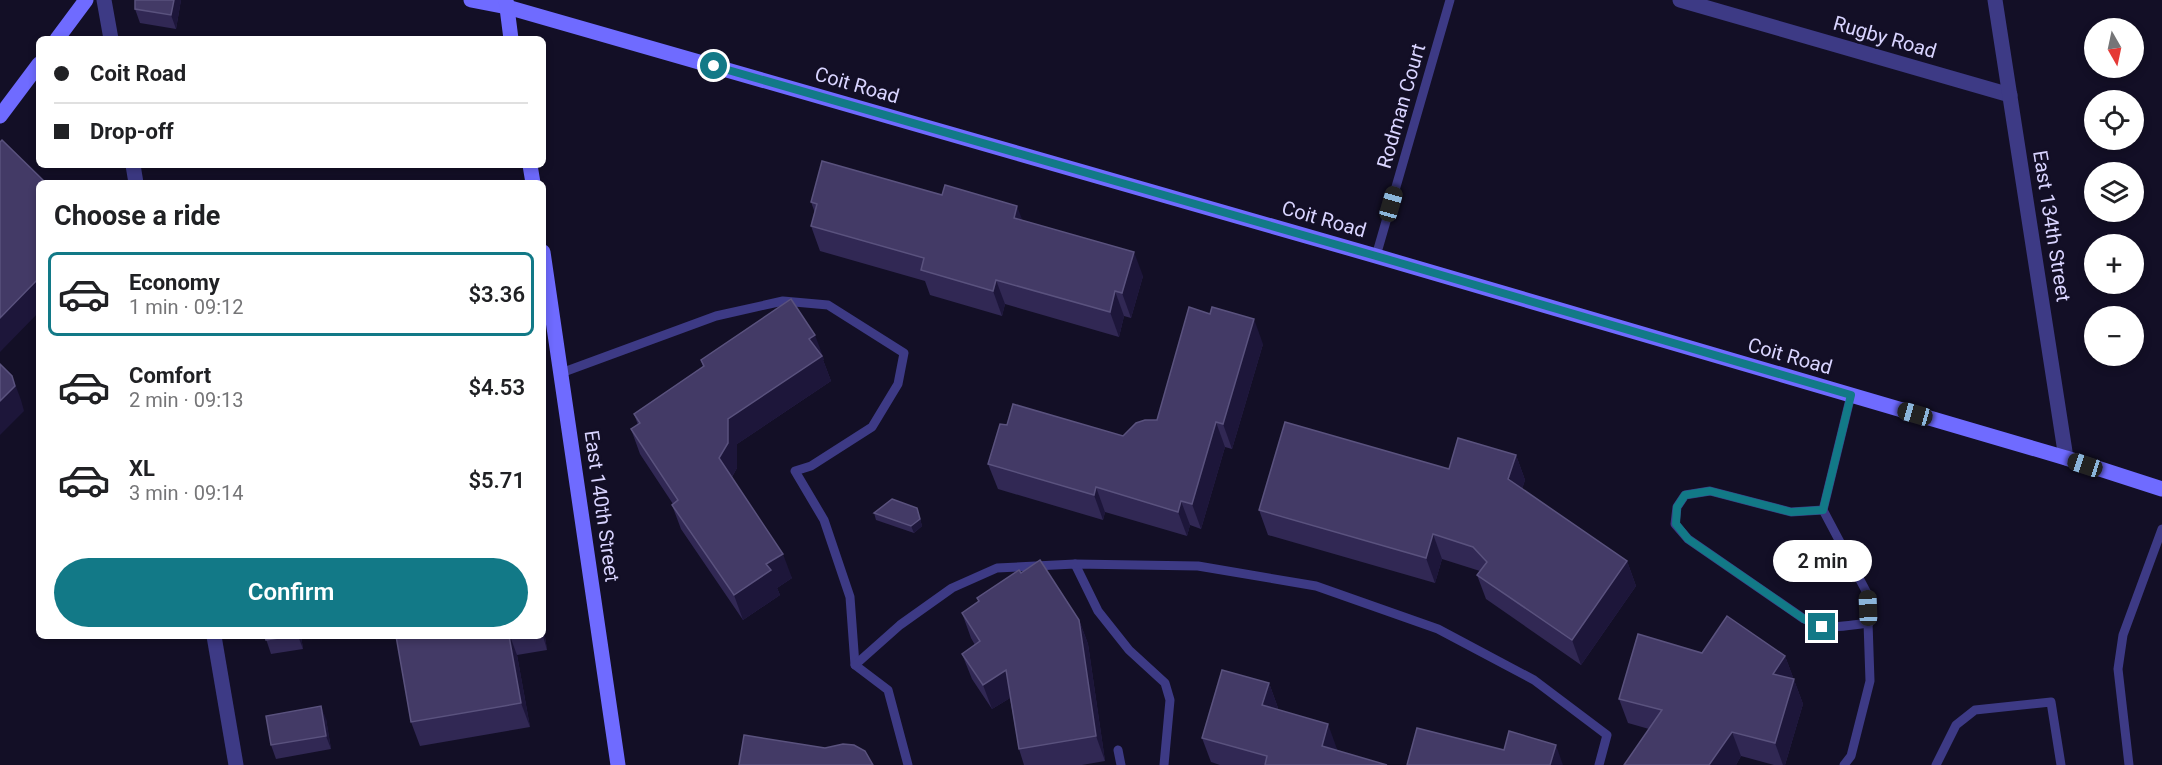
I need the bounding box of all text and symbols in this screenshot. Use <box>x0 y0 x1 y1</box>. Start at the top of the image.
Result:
street label: Rugby Road <box>1831 11 1939 63</box>
north arrow <box>2084 18 2144 78</box>
map controls <box>2084 18 2144 366</box>
street label: Rodman Court <box>1372 41 1430 171</box>
route start <box>700 52 727 79</box>
text: Coit Road <box>90 61 186 86</box>
street label: Coit Road <box>812 62 902 108</box>
button: locate <box>2084 90 2144 150</box>
text: Drop-off <box>90 119 174 144</box>
street label: East 134th Street <box>2028 149 2076 303</box>
button: layers <box>2084 162 2144 222</box>
car <box>1377 184 1405 224</box>
street label: Coit Road <box>1279 196 1369 242</box>
text: Choose a ride <box>54 200 220 232</box>
button: + <box>2084 234 2144 294</box>
icon: car <box>57 267 111 321</box>
text: Economy <box>129 270 220 295</box>
text: $3.36 <box>468 282 525 307</box>
text: 1 min · 09:12 <box>129 295 244 319</box>
button: − <box>2084 306 2144 366</box>
street label: Coit Road <box>1745 333 1835 379</box>
icon: car <box>57 360 111 414</box>
text: Comfort <box>129 363 211 388</box>
text: $4.53 <box>468 375 525 400</box>
text: 2 min · 09:13 <box>129 388 244 412</box>
car <box>1895 400 1935 428</box>
street label: East 140th Street <box>579 429 625 583</box>
car <box>2065 451 2105 479</box>
icon: car <box>57 453 111 507</box>
text: XL <box>129 456 155 481</box>
text: $5.71 <box>468 468 525 493</box>
text: 3 min · 09:14 <box>129 481 244 505</box>
callout: 2 min <box>1772 540 1872 582</box>
text: 2 min <box>1797 549 1848 573</box>
button: Confirm <box>54 558 528 627</box>
car <box>1858 590 1878 626</box>
route end <box>1808 613 1835 640</box>

